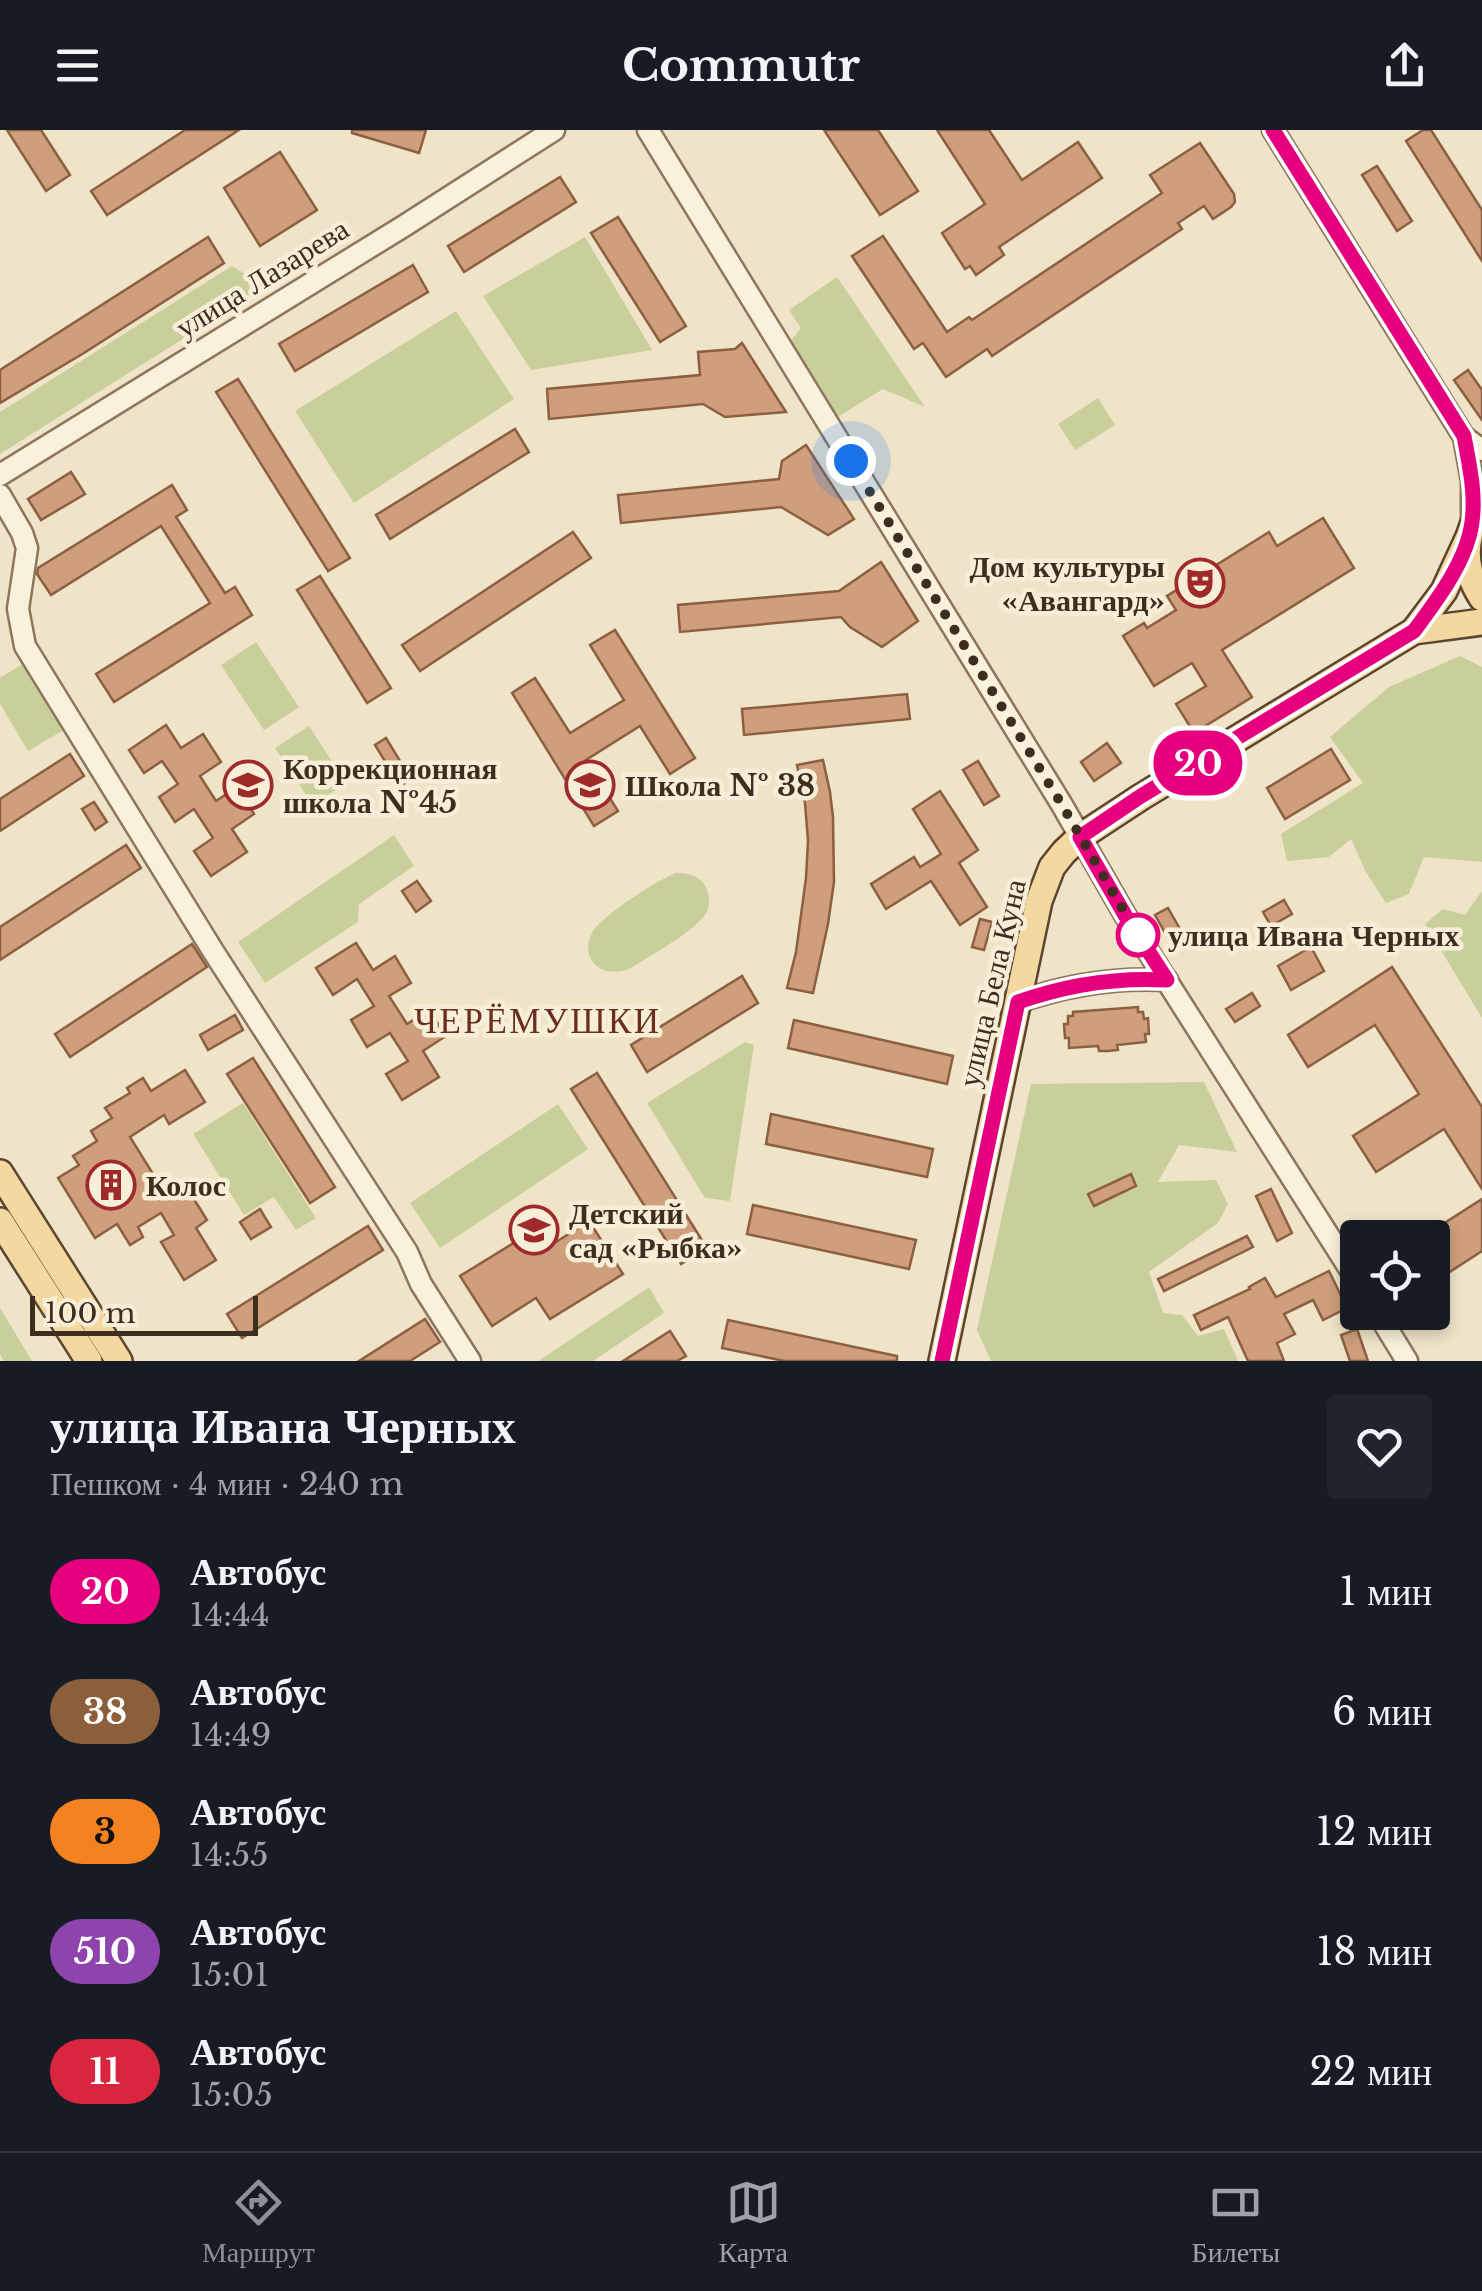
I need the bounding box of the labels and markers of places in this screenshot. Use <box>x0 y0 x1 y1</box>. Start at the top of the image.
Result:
place label: Дом культуры «Авангард» <box>969 548 1165 619</box>
theatre icon: Дом культуры «Авангард» <box>1174 557 1226 609</box>
place label: Коррекционная школа №45 <box>283 750 498 821</box>
school or university icon: Коррекционная школа №45 <box>222 759 274 811</box>
school or university icon: Школа № 38 <box>564 759 616 811</box>
place label: Школа № 38 <box>625 767 815 804</box>
marker: улица Ивана Черных <box>1117 914 1159 956</box>
place label: улица Ивана Черных <box>1168 917 1459 954</box>
building icon: Колос <box>85 1159 137 1211</box>
place label: Колос <box>146 1167 226 1204</box>
place label: Детский сад «Рыбка» <box>569 1195 743 1266</box>
school or university icon: Детский сад «Рыбка» <box>508 1204 560 1256</box>

